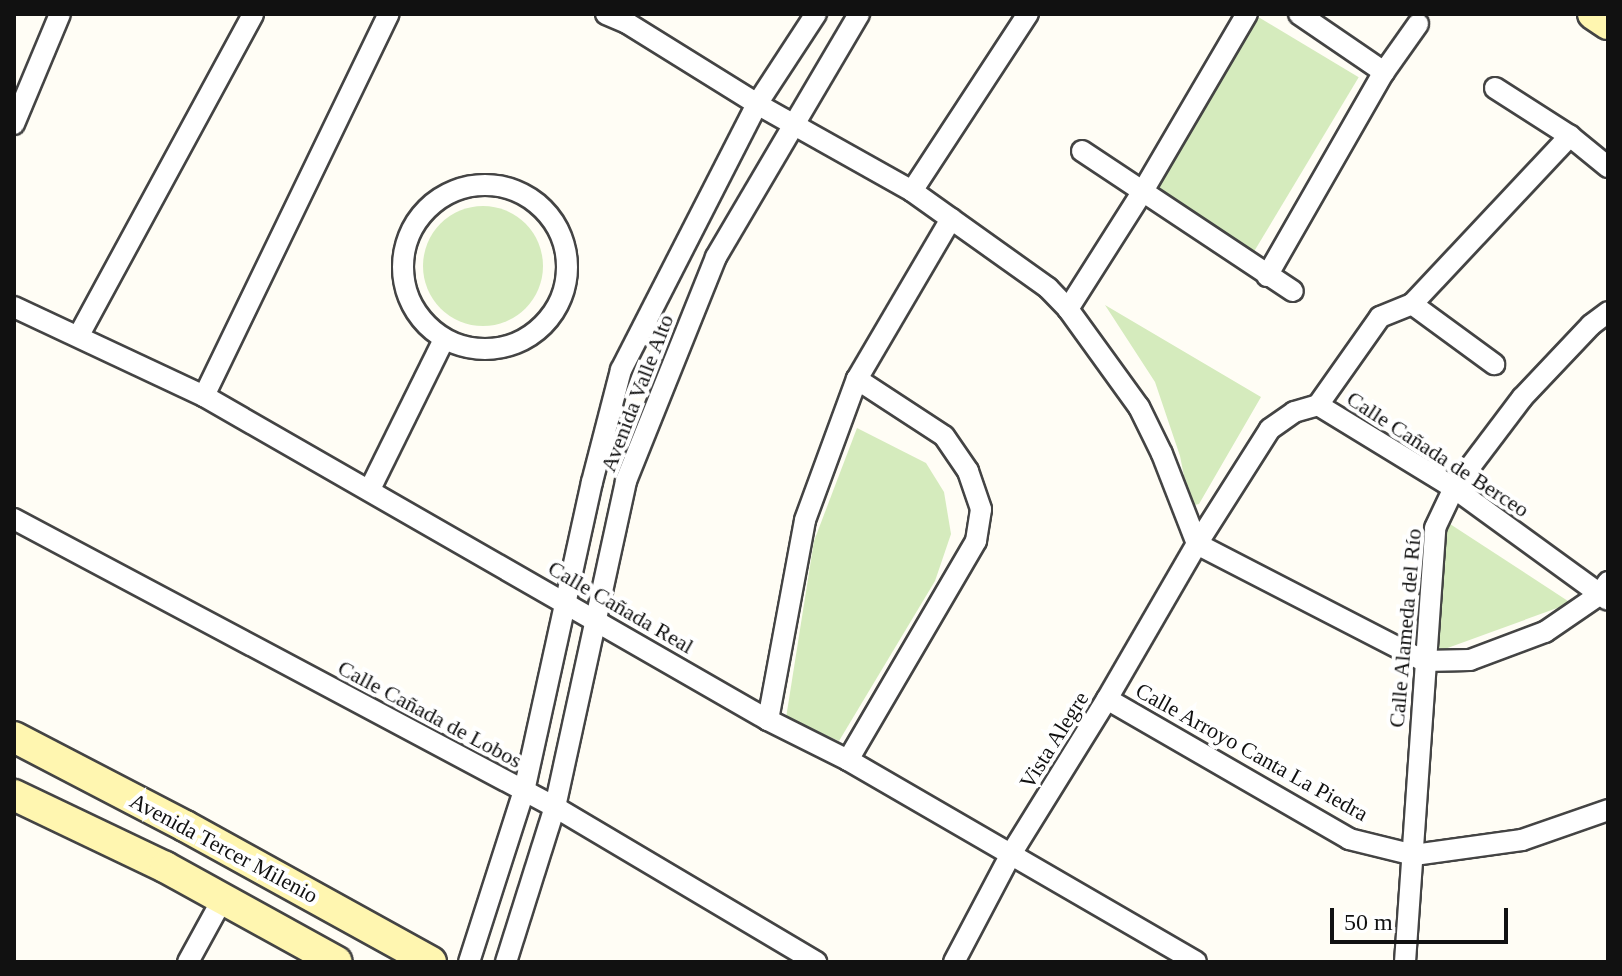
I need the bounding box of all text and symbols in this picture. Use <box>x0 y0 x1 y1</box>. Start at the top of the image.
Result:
street label: Avenida Valle Alto <box>595 310 679 476</box>
street label: Calle Cañada de Berceo <box>1342 385 1534 523</box>
street label: Calle Alameda del Río <box>1383 527 1427 729</box>
street label: Calle Cañada Real <box>544 555 698 659</box>
street label: Calle Cañada de Lobos <box>333 654 527 774</box>
street label: Calle Arroyo Canta La Piedra <box>1131 677 1373 827</box>
street label: Vista Alegre <box>1014 686 1094 794</box>
street label: Avenida Tercer Milenio <box>125 787 323 909</box>
scale bar <box>1334 892 1512 942</box>
text: 50 m <box>1344 909 1393 935</box>

